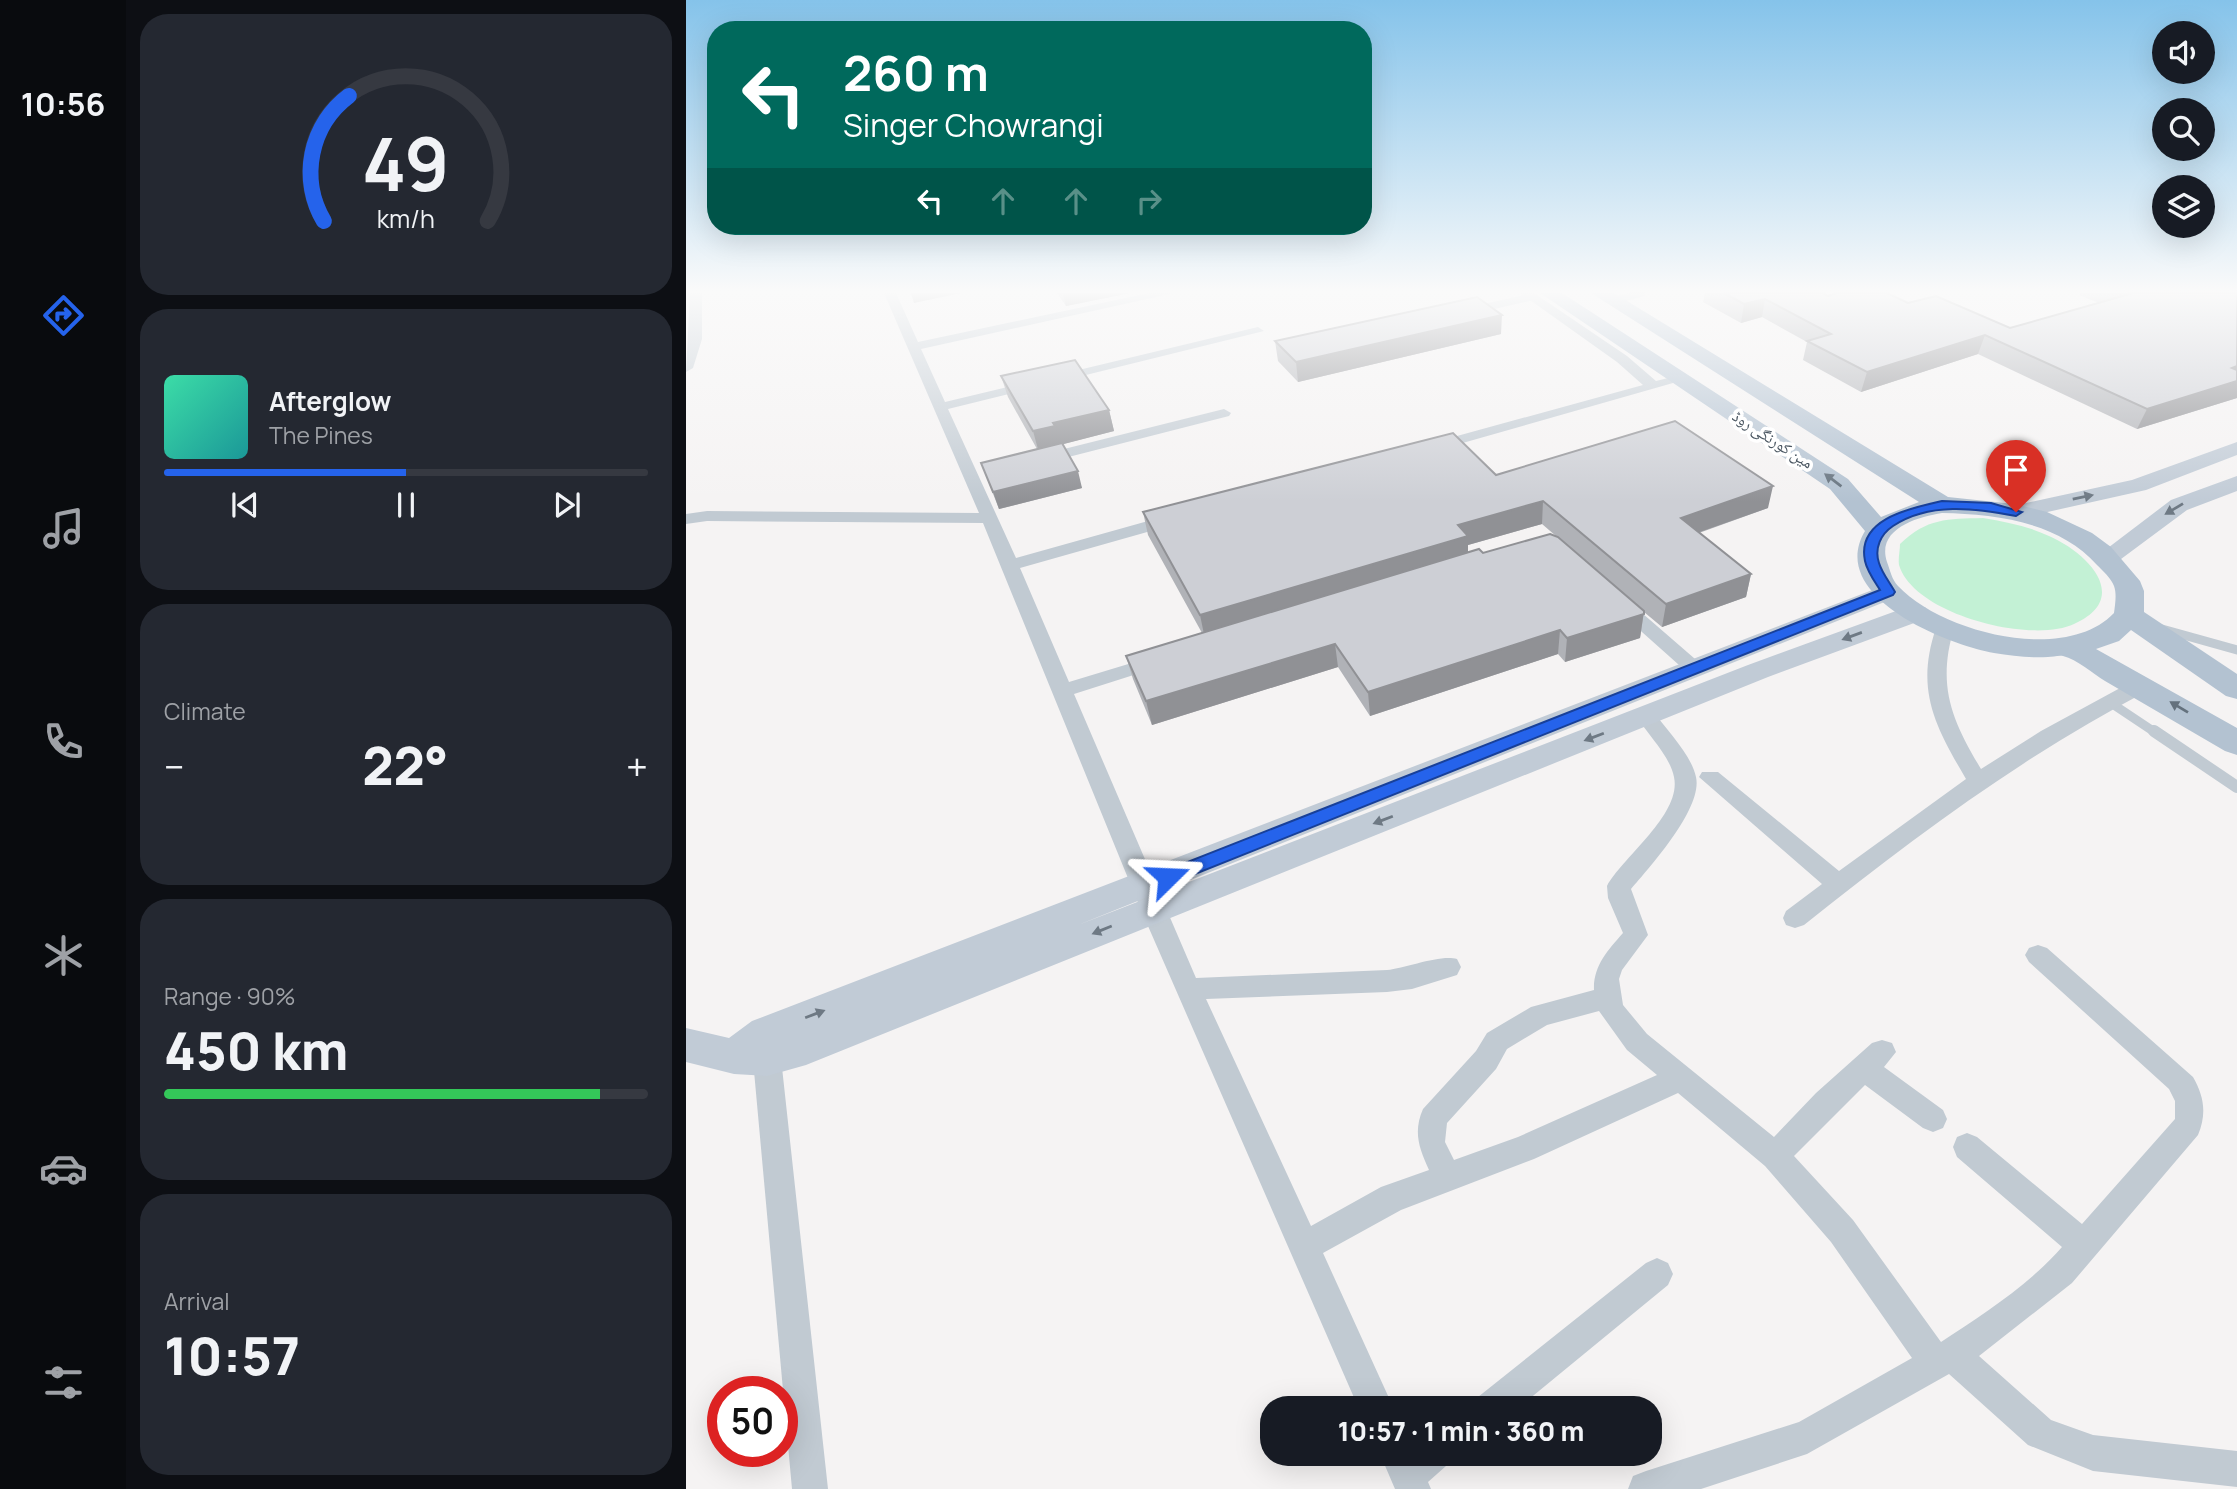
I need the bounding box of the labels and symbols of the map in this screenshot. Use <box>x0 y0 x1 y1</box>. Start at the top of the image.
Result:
street label: مین کورنگی روڈ <box>1728 405 1818 473</box>
pin <box>1986 440 2046 512</box>
one-way arrow <box>1824 473 1842 488</box>
one-way arrow <box>2072 492 2094 503</box>
one-way arrow <box>2165 503 2184 516</box>
one-way arrow <box>1841 631 1862 642</box>
one-way arrow <box>2169 701 2188 714</box>
one-way arrow <box>1584 732 1605 743</box>
one-way arrow <box>1372 815 1393 826</box>
position arrow <box>1131 840 1205 914</box>
one-way arrow <box>1092 925 1113 936</box>
one-way arrow <box>805 1008 826 1019</box>
speed limit sign: 50 <box>707 1376 798 1467</box>

